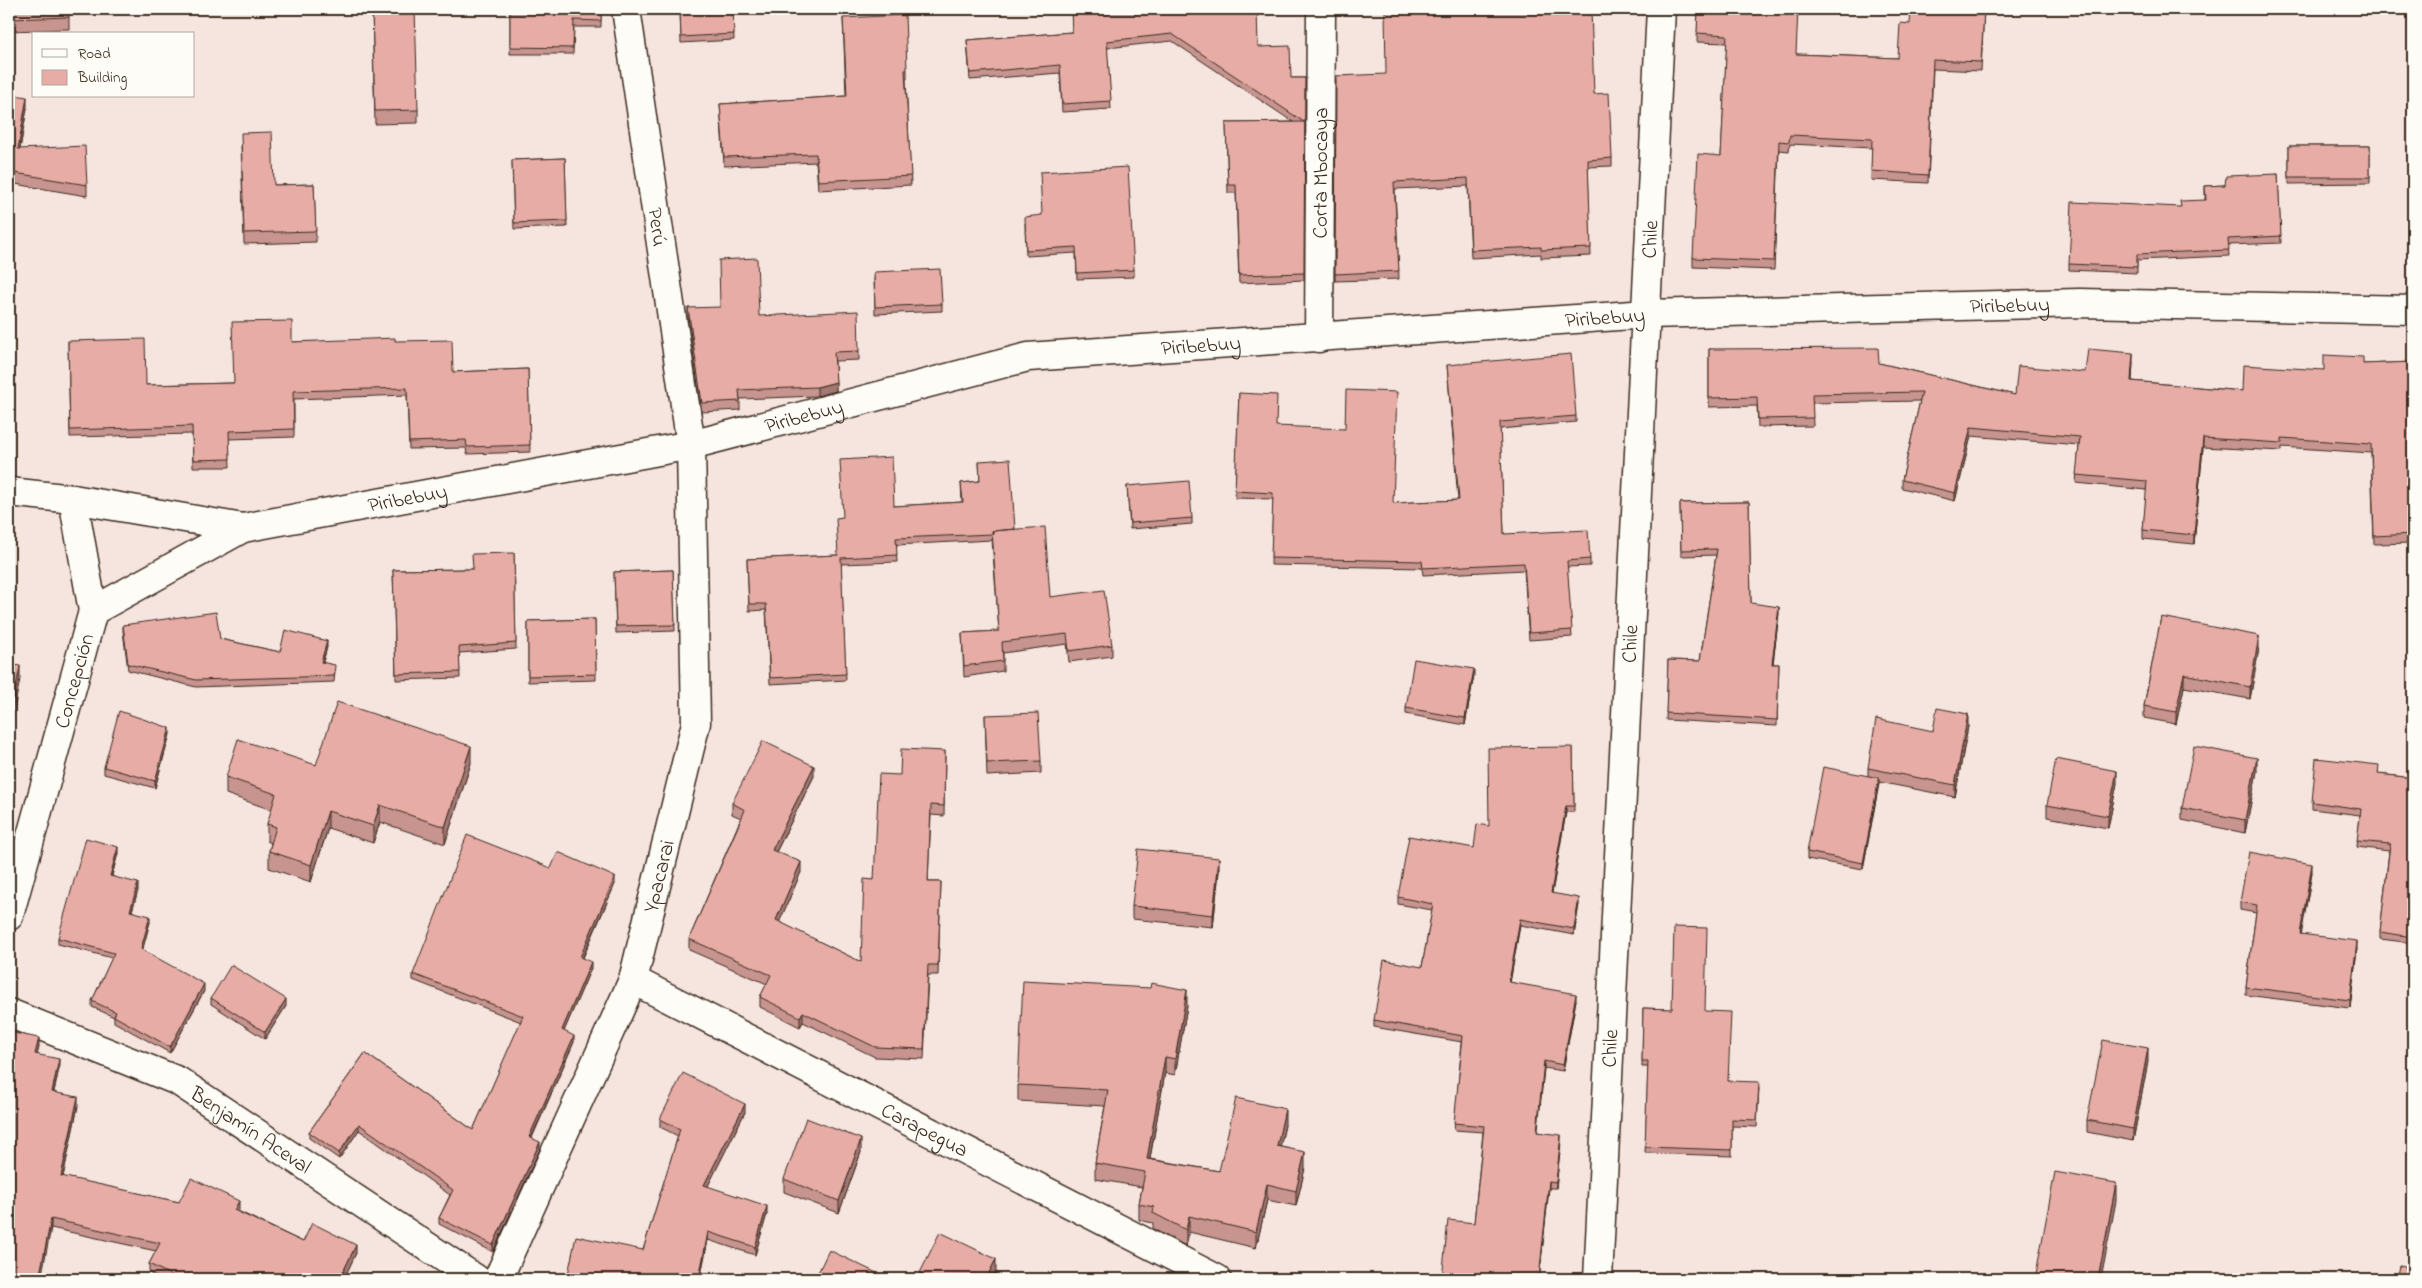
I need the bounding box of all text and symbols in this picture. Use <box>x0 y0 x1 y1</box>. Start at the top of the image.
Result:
legend <box>32 32 195 98</box>
text: Road <box>78 43 111 65</box>
text: Building <box>77 67 127 90</box>
street label: Corta Mbocaya <box>1307 107 1339 239</box>
street label: Perú <box>638 206 674 249</box>
street label: Chile <box>1636 219 1668 259</box>
street label: Piribebuy <box>1969 291 2050 323</box>
street label: Piribebuy <box>1564 301 1646 337</box>
street label: Piribebuy <box>1160 329 1242 365</box>
street label: Piribebuy <box>762 393 847 442</box>
street label: Piribebuy <box>366 477 450 522</box>
street label: Chile <box>1616 623 1647 664</box>
street label: Concepción <box>48 630 103 732</box>
street label: Ypacarai <box>637 837 684 916</box>
street label: Chile <box>1596 1028 1627 1068</box>
street label: Benjamín Aceval <box>183 1080 317 1182</box>
street label: Carapegua <box>875 1096 973 1166</box>

